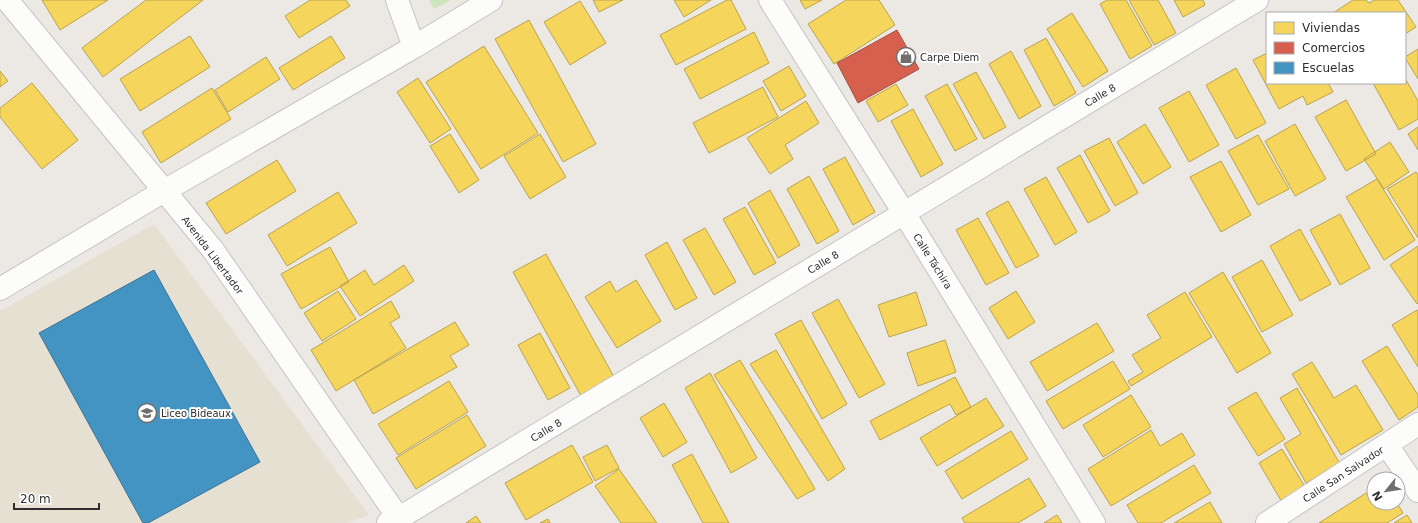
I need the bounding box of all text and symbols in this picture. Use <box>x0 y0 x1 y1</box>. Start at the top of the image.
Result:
legend <box>1266 12 1406 84</box>
text: Viviendas <box>1302 21 1360 35</box>
text: Comercios <box>1302 41 1365 55</box>
shop icon: Carpe Diem <box>895 46 917 68</box>
place label: Carpe Diem <box>920 52 979 63</box>
text: Escuelas <box>1302 61 1354 75</box>
street label: Calle 8 <box>1083 82 1118 109</box>
street label: Avenida Libertador <box>180 214 246 297</box>
street label: Calle Táchira <box>911 231 954 291</box>
street label: Calle 8 <box>806 249 841 276</box>
school or university icon: Liceo Bideaux <box>136 402 158 424</box>
place label: Liceo Bideaux <box>161 408 231 419</box>
street label: Calle 8 <box>529 417 564 444</box>
street label: Calle San Salvador <box>1301 444 1386 505</box>
north arrow <box>1366 471 1406 511</box>
scale bar <box>14 485 99 511</box>
text: N <box>1370 489 1386 503</box>
text: 20 m <box>20 492 51 506</box>

